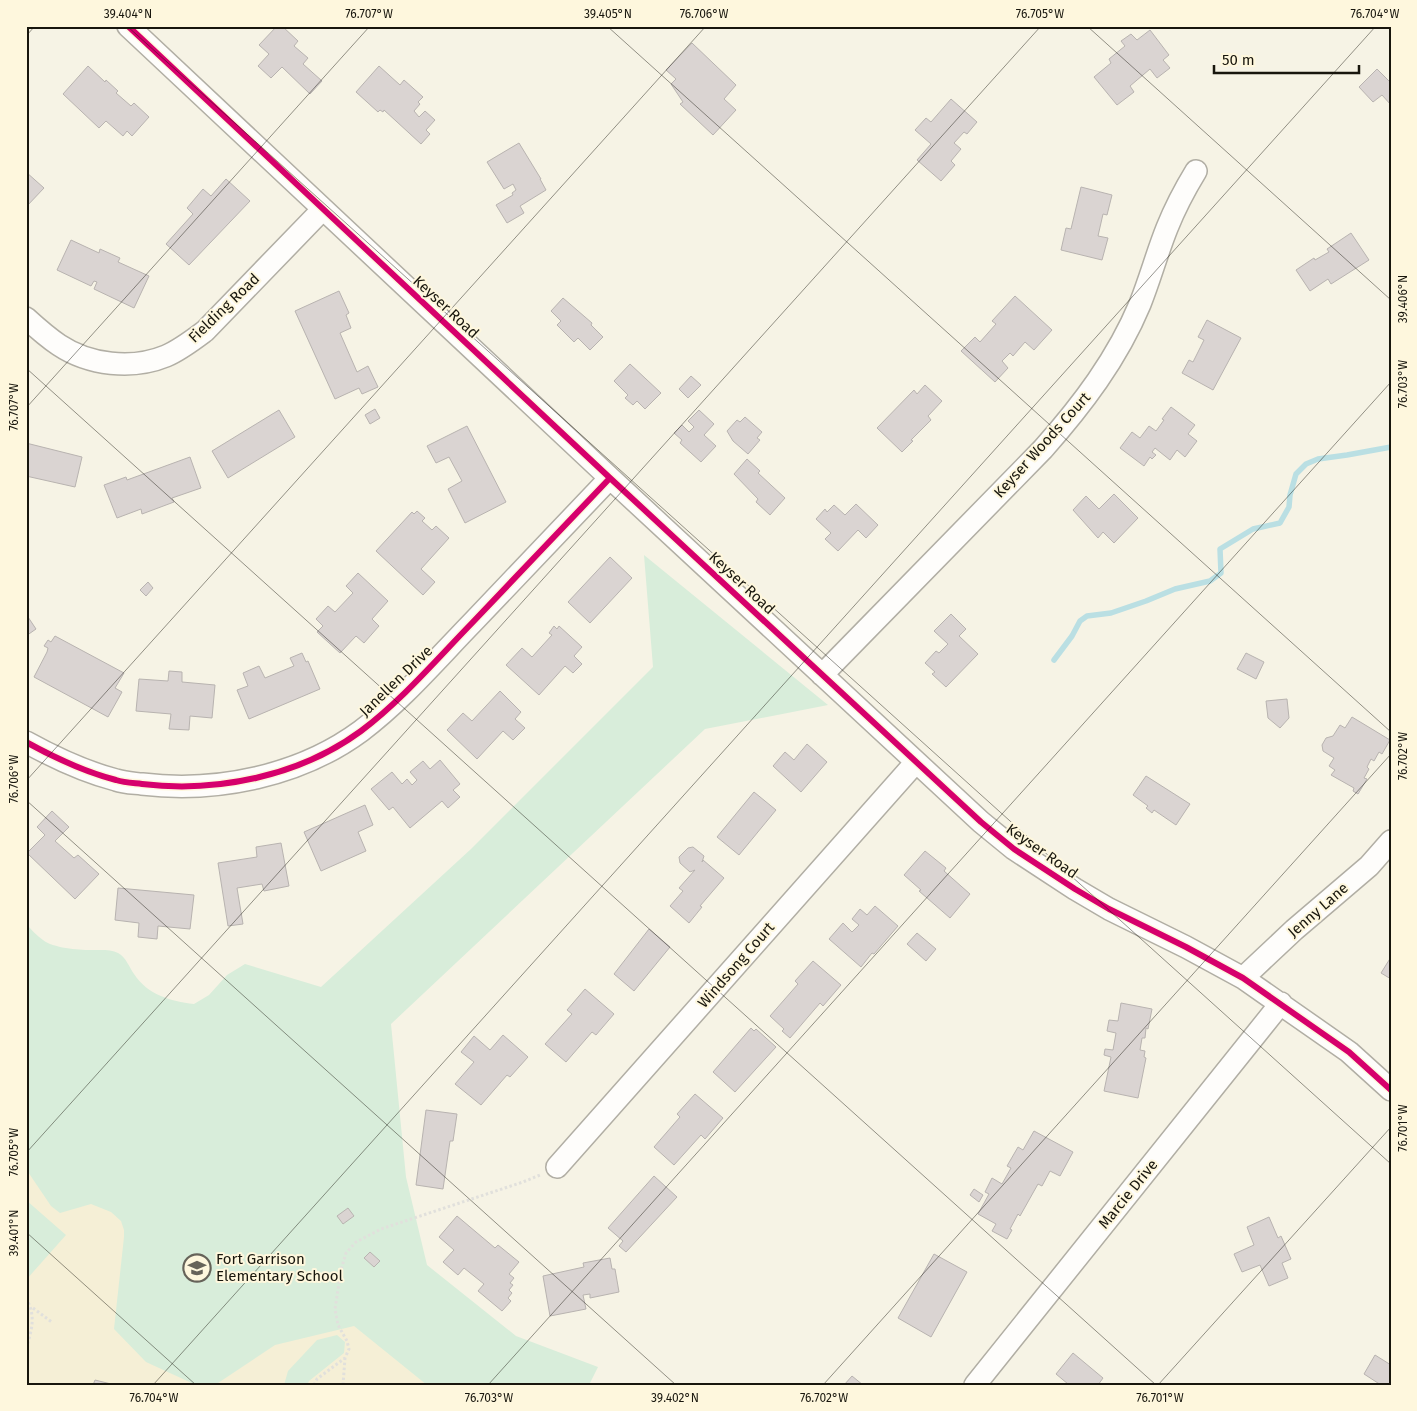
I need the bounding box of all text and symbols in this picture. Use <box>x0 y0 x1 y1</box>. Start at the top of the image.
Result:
text: 39.404°N <box>104 7 152 21</box>
text: 76.707°W <box>345 7 393 21</box>
text: 39.405°N <box>584 7 632 21</box>
text: 76.706°W <box>680 7 728 21</box>
text: 76.705°W <box>1016 7 1064 21</box>
text: 76.704°W <box>1351 7 1399 21</box>
scale bar <box>1214 42 1360 74</box>
text: 50 m <box>1222 51 1255 69</box>
street label: Fielding Road <box>185 270 263 346</box>
street label: Keyser Road <box>409 272 483 342</box>
text: 39.406°N <box>1396 275 1410 323</box>
text: 76.703°W <box>1396 360 1410 408</box>
text: 76.707°W <box>7 383 21 431</box>
street label: Keyser Woods Court <box>990 388 1094 501</box>
street label: Keyser Road <box>705 548 779 618</box>
street label: Janellen Drive <box>356 642 436 720</box>
text: 76.702°W <box>1396 732 1410 780</box>
text: 76.706°W <box>7 755 21 803</box>
street label: Keyser Road <box>1003 820 1081 882</box>
street label: Jenny Lane <box>1284 879 1352 941</box>
street label: Windsong Court <box>694 918 778 1011</box>
text: 76.701°W <box>1396 1104 1410 1152</box>
text: 76.705°W <box>7 1128 21 1176</box>
street label: Marcie Drive <box>1095 1156 1161 1232</box>
text: 39.401°N <box>7 1209 21 1257</box>
place label: Fort Garrison Elementary School <box>216 1250 344 1285</box>
school or university icon: Fort Garrison Elementary School <box>182 1253 212 1283</box>
text: 76.704°W <box>130 1391 178 1405</box>
text: 76.703°W <box>465 1391 513 1405</box>
text: 39.402°N <box>651 1391 699 1405</box>
text: 76.702°W <box>800 1391 848 1405</box>
text: 76.701°W <box>1136 1391 1184 1405</box>

